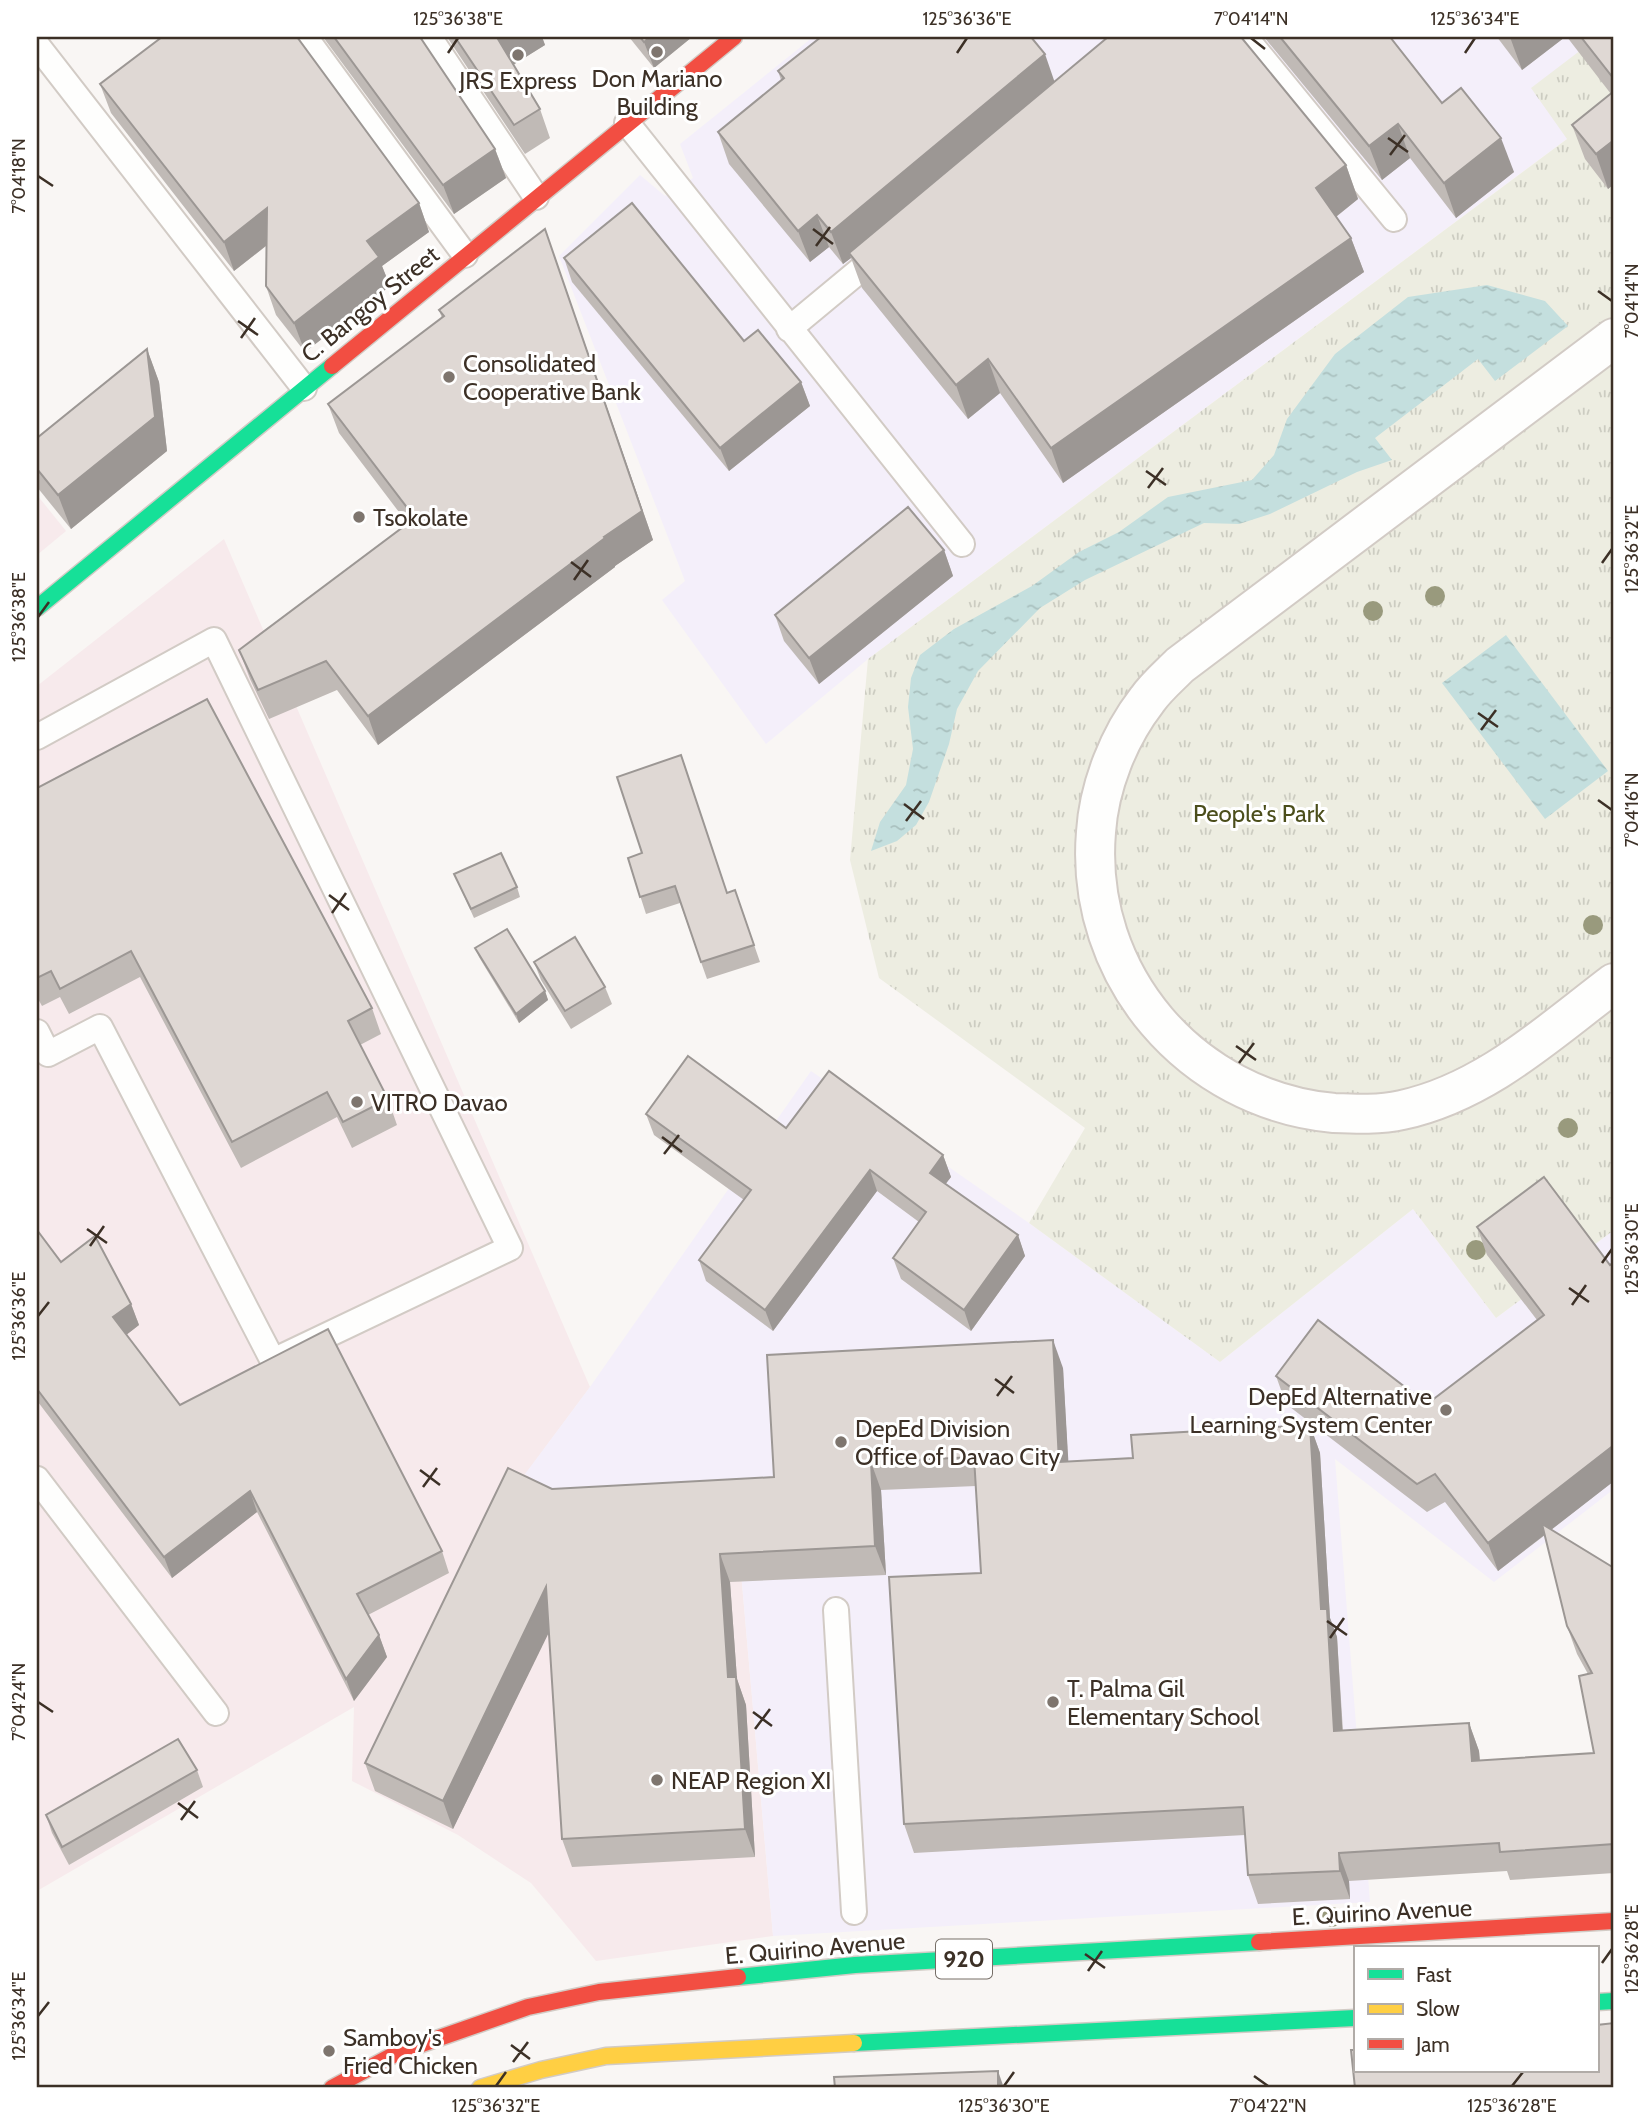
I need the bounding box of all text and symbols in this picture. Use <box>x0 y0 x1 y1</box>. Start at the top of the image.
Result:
text: 125°36'38"E <box>413 8 503 30</box>
text: 125°36'36"E <box>922 8 1012 30</box>
text: 7°04'14"N <box>1214 8 1288 30</box>
text: 125°36'34"E <box>1430 8 1520 30</box>
marker: Don Mariano Building <box>649 44 665 60</box>
marker: JRS Express <box>510 47 526 63</box>
place label: Don Mariano Building <box>592 64 723 121</box>
place label: JRS Express <box>458 66 577 95</box>
text: 7°04'18"N <box>8 138 30 214</box>
street label: C. Bangoy Street <box>295 240 445 368</box>
text: 7°04'14"N <box>1621 264 1643 338</box>
place label: Consolidated Cooperative Bank <box>463 349 641 406</box>
marker: Consolidated Cooperative Bank <box>441 369 457 385</box>
place label: Tsokolate <box>373 503 468 532</box>
text: 125°36'32"E <box>1621 505 1643 593</box>
marker: Tsokolate <box>351 509 367 525</box>
text: 125°36'38"E <box>8 572 30 662</box>
text: 7°04'16"N <box>1621 773 1643 847</box>
park label: People's Park <box>1193 799 1325 828</box>
place label: VITRO Davao <box>371 1088 508 1117</box>
marker: VITRO Davao <box>349 1094 365 1110</box>
text: 125°36'30"E <box>1621 1203 1643 1295</box>
text: 125°36'36"E <box>8 1271 30 1361</box>
place label: DepEd Alternative Learning System Center <box>1189 1382 1432 1439</box>
marker: DepEd Alternative Learning System Center <box>1438 1402 1454 1418</box>
place label: DepEd Division Office of Davao City <box>855 1414 1060 1471</box>
marker: DepEd Division Office of Davao City <box>833 1434 849 1450</box>
text: 7°04'24"N <box>8 1663 30 1741</box>
place label: T. Palma Gil Elementary School <box>1067 1674 1260 1731</box>
marker: T. Palma Gil Elementary School <box>1045 1694 1061 1710</box>
place label: NEAP Region XI <box>671 1766 831 1795</box>
marker: NEAP Region XI <box>649 1772 665 1788</box>
street label: E. Quirino Avenue <box>1291 1893 1473 1931</box>
text: 125°36'28"E <box>1621 1904 1643 1994</box>
street label: E. Quirino Avenue <box>724 1926 906 1970</box>
road number: 920 <box>936 1940 992 1978</box>
legend <box>1354 1946 1598 2072</box>
text: Fast <box>1416 1962 1452 1987</box>
text: 125°36'34"E <box>8 1971 30 2061</box>
text: Slow <box>1416 1996 1460 2021</box>
place label: Samboy's Fried Chicken <box>343 2023 478 2080</box>
text: Jam <box>1415 2032 1450 2057</box>
marker: Samboy's Fried Chicken <box>321 2043 337 2059</box>
text: 125°36'32"E <box>452 2095 540 2117</box>
text: 125°36'30"E <box>958 2095 1050 2117</box>
text: 7°04'22"N <box>1229 2095 1307 2117</box>
text: 125°36'28"E <box>1467 2095 1557 2117</box>

